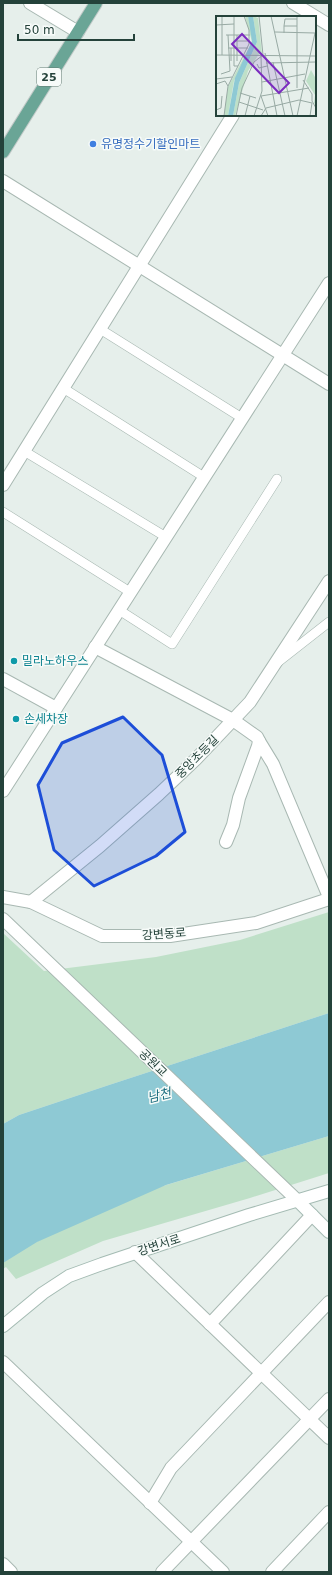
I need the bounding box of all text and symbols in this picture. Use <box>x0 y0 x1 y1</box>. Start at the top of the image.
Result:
scale bar <box>18 16 134 42</box>
inset map <box>216 16 316 116</box>
text: 50 m <box>24 23 55 37</box>
road number: 25 <box>37 68 61 86</box>
place label: 유명정수기할인마트 <box>101 137 200 151</box>
marker: 유명정수기할인마트 <box>88 139 98 149</box>
place label: 밀라노하우스 <box>22 654 88 668</box>
marker: 밀라노하우스 <box>9 656 19 666</box>
place label: 손세차장 <box>24 712 68 726</box>
marker: 손세차장 <box>11 714 21 724</box>
street label: 중앙초등길 <box>173 733 221 781</box>
street label: 강변동로 <box>141 925 187 943</box>
street label: 공원교 <box>136 1046 170 1080</box>
water label: 남천 <box>146 1085 174 1106</box>
street label: 강변서로 <box>136 1232 182 1258</box>

